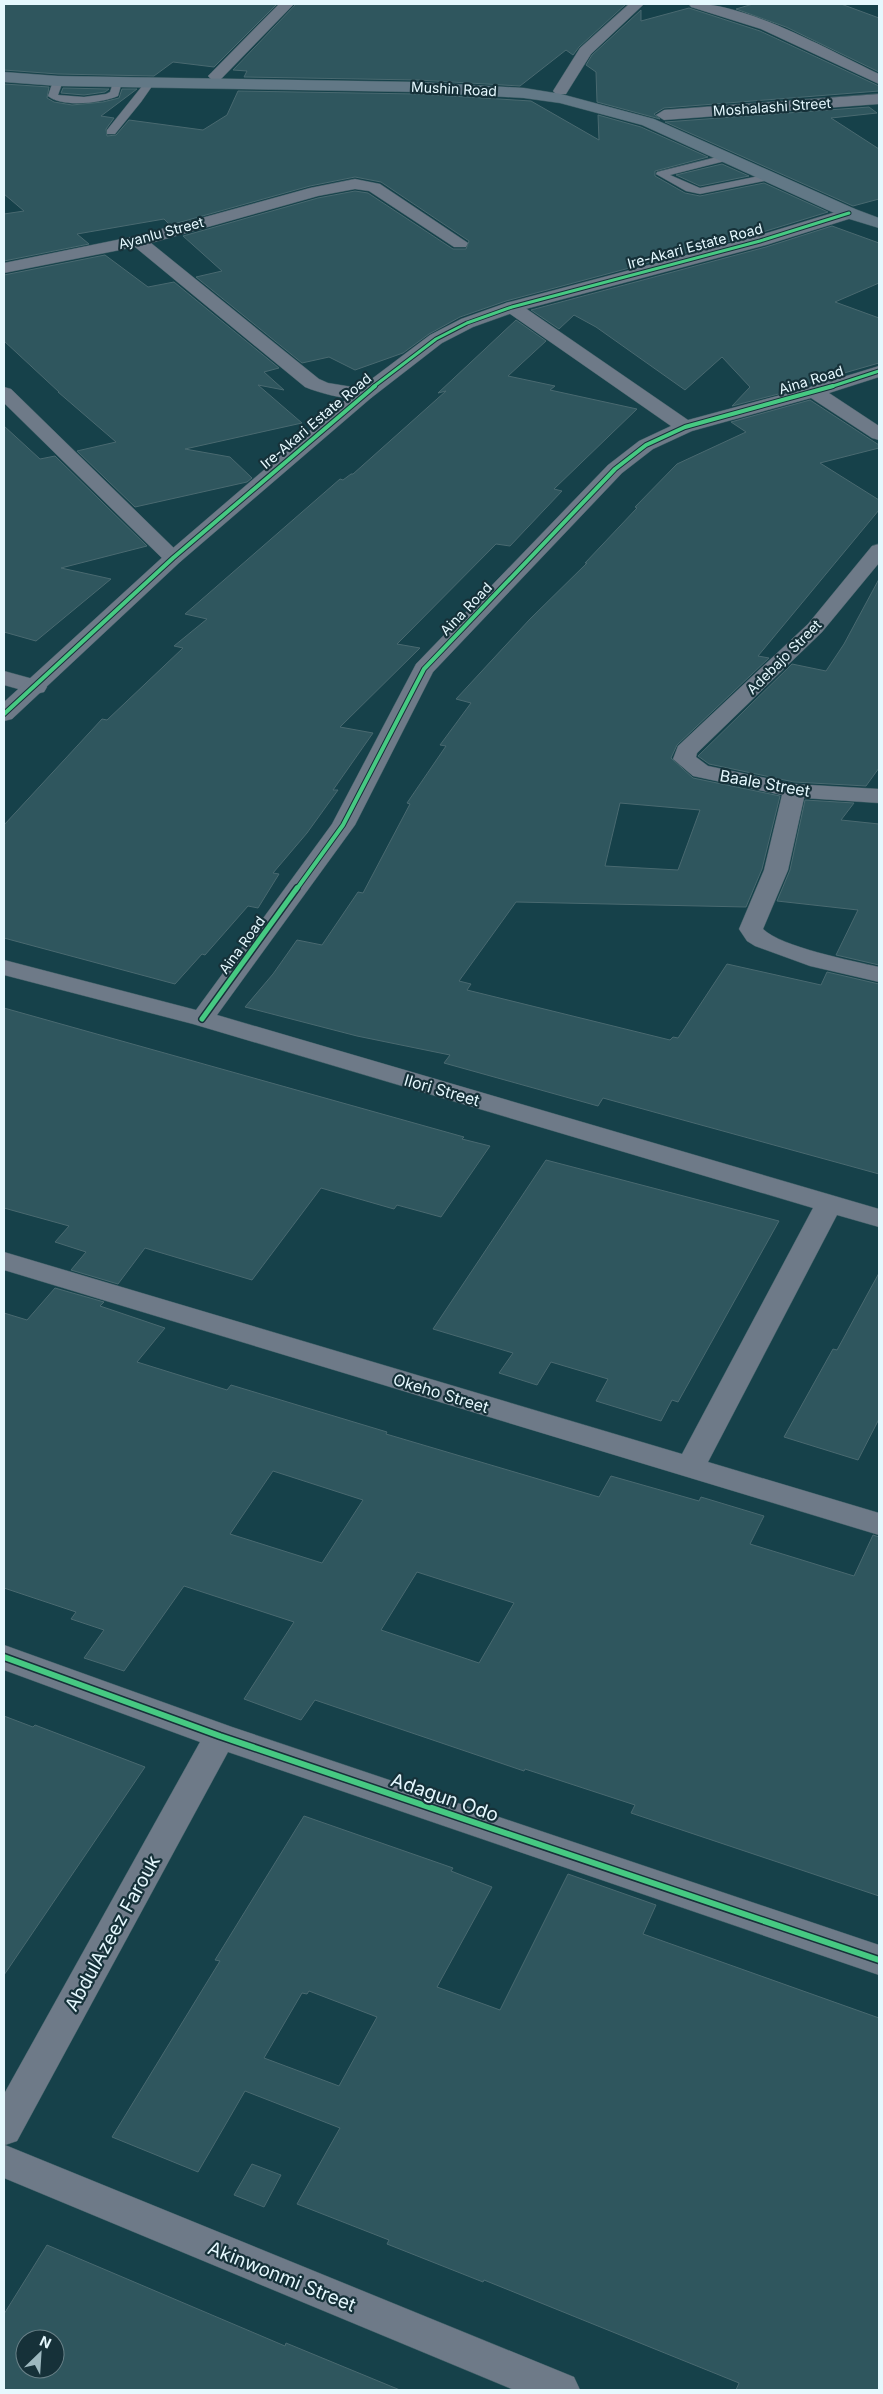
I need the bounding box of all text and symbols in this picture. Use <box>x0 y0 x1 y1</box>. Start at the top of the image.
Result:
street label: Mushin Road <box>411 78 497 99</box>
street label: Moshalashi Street <box>712 94 832 119</box>
street label: Ayanlu Street <box>116 213 206 252</box>
street label: Ire-Akari Estate Road <box>625 219 764 272</box>
street label: Aina Road <box>776 362 845 397</box>
street label: Ire-Akari Estate Road <box>257 369 375 472</box>
street label: Aina Road <box>436 579 495 639</box>
street label: Adebajo Street <box>743 616 825 697</box>
street label: Baale Street <box>718 765 812 801</box>
street label: Aina Road <box>215 913 268 977</box>
street label: Ilori Street <box>402 1070 482 1110</box>
street label: Okeho Street <box>391 1369 491 1417</box>
street label: Adagun Odo <box>388 1768 502 1827</box>
street label: AbdulAzeez Farouk <box>60 1851 165 2015</box>
street label: Akinwonmi Street <box>205 2236 359 2317</box>
north arrow <box>15 2329 65 2379</box>
text: N <box>37 2332 54 2352</box>

